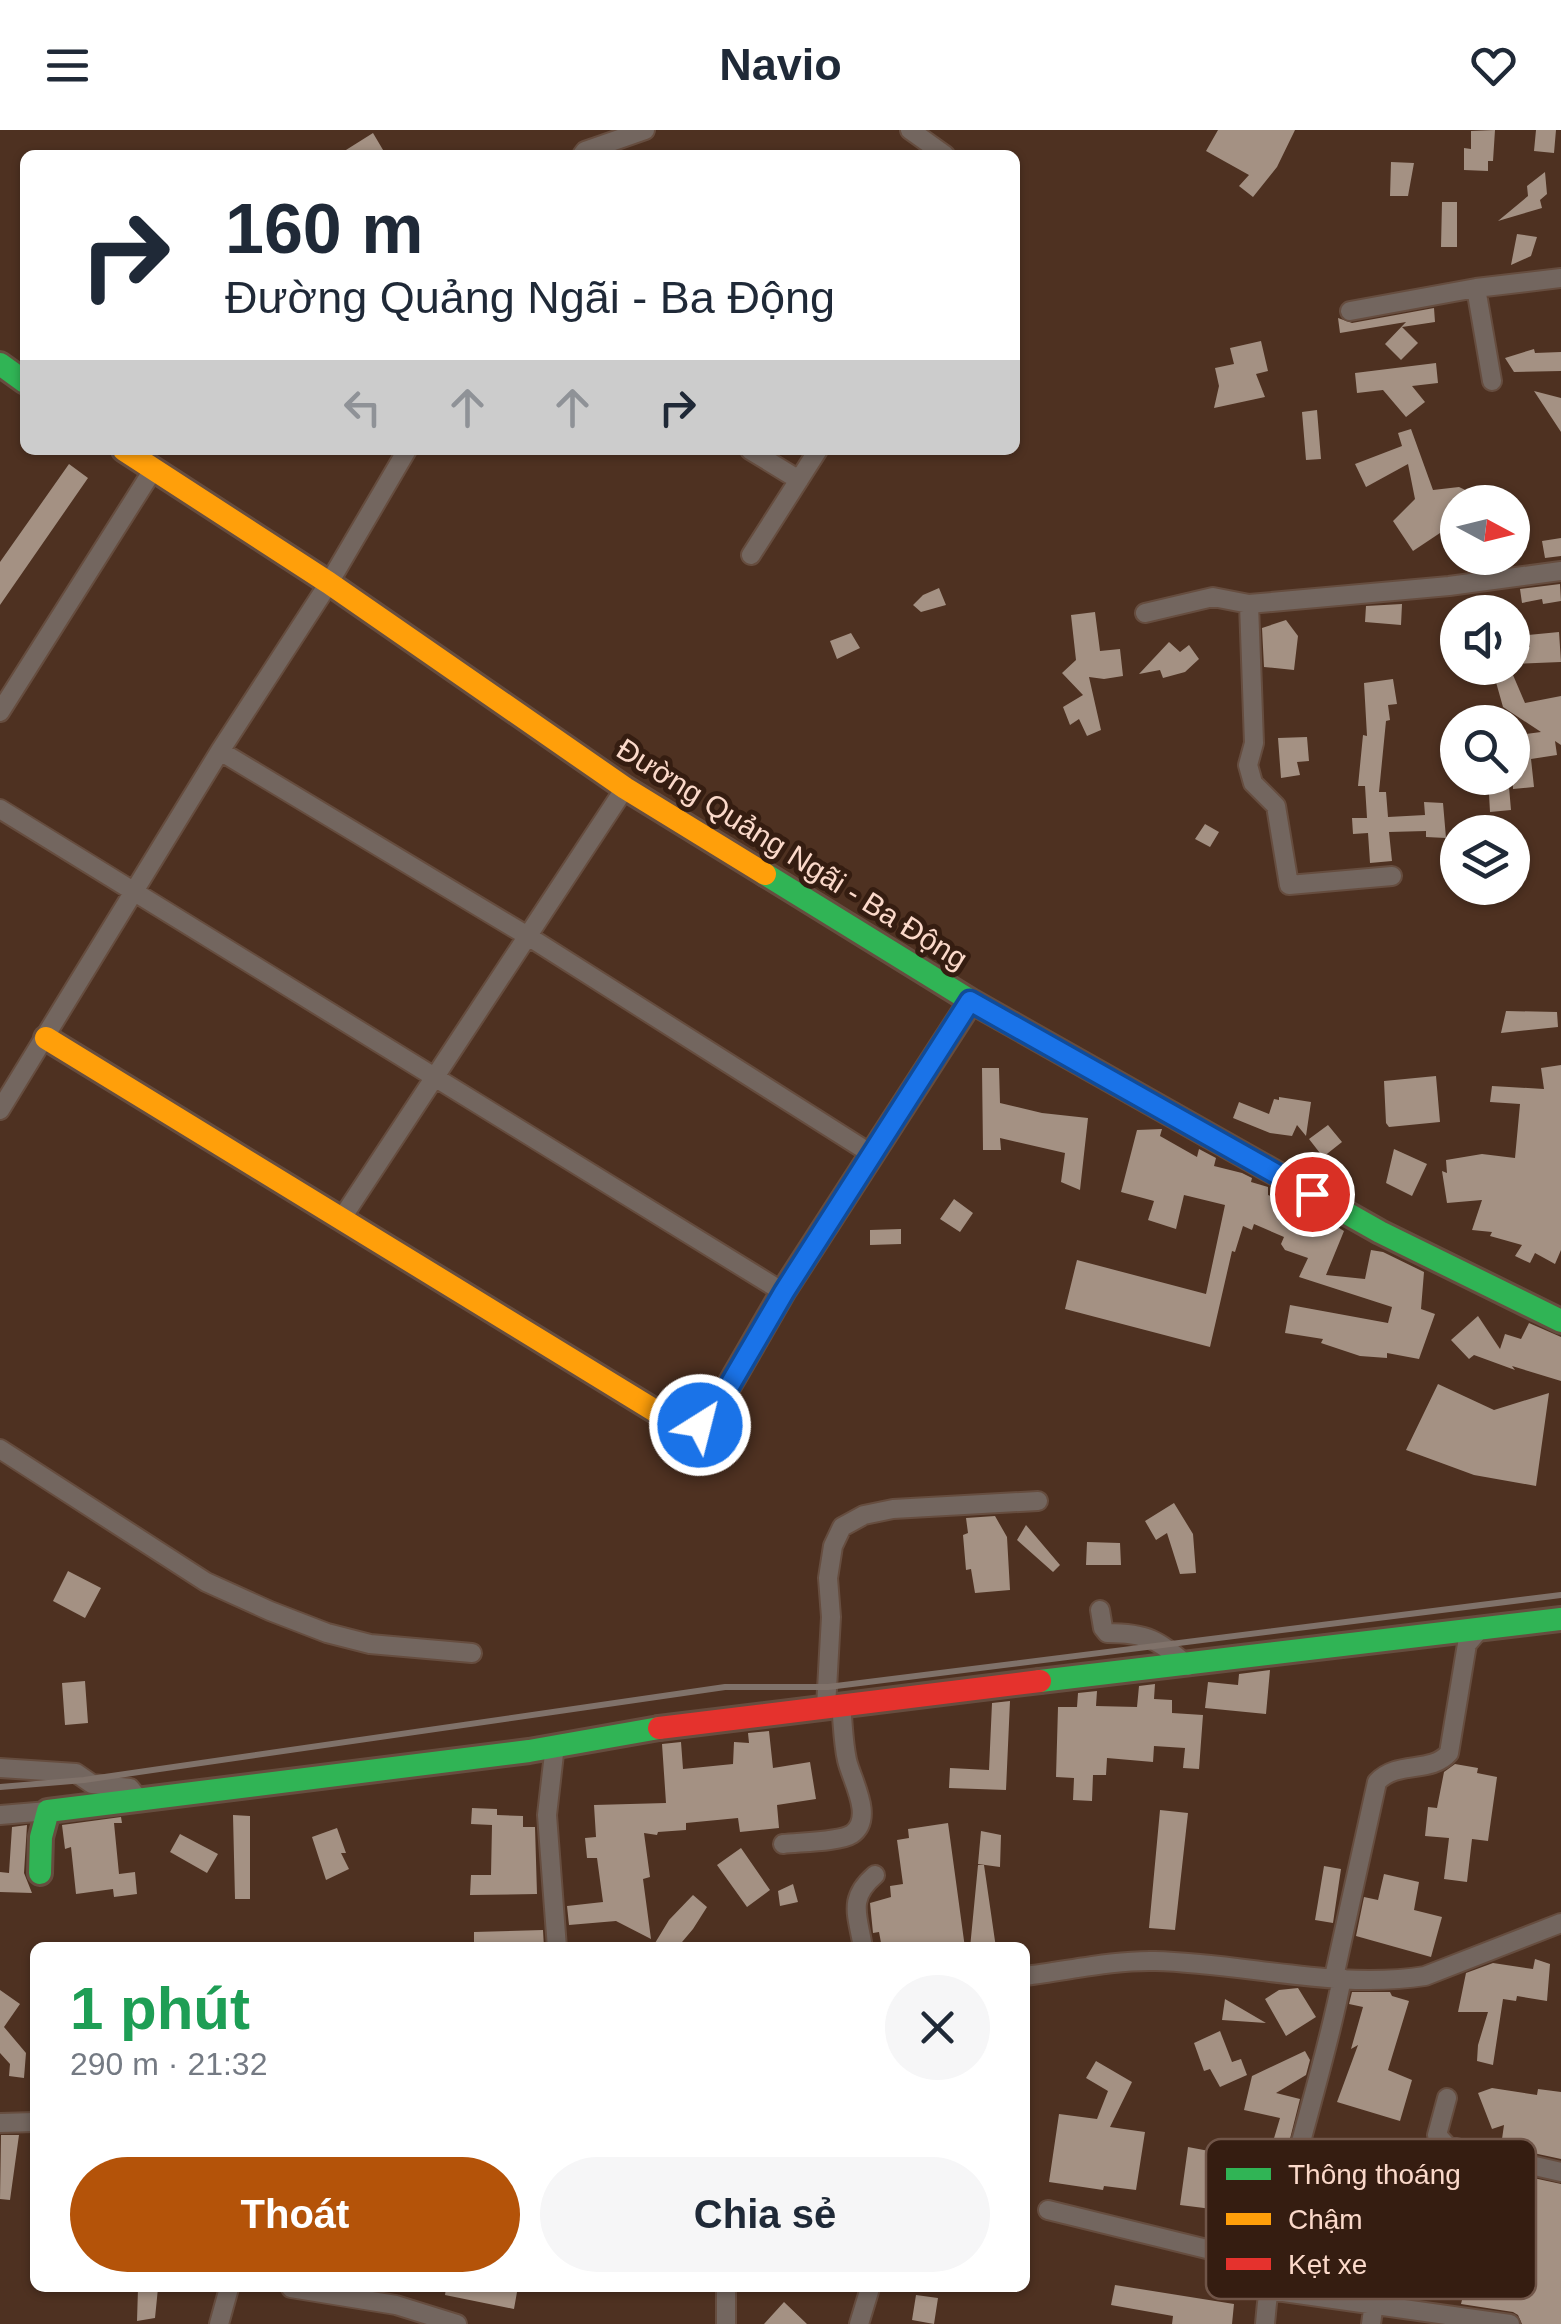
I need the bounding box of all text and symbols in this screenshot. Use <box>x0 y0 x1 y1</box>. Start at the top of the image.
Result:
icon: menu <box>40 38 95 93</box>
icon: heart <box>1466 38 1521 93</box>
text: Navio <box>719 39 842 90</box>
icon: right <box>60 190 190 320</box>
text: 160 m <box>225 190 423 268</box>
text: Đường Quảng Ngãi - Ba Động <box>225 272 835 323</box>
icon: left <box>335 380 390 435</box>
icon: ahead <box>440 380 495 435</box>
icon: ahead <box>545 380 600 435</box>
icon: right <box>650 380 705 435</box>
north arrow <box>1440 485 1530 575</box>
map controls <box>1440 485 1530 905</box>
button: sound <box>1440 595 1530 685</box>
button: search <box>1440 705 1530 795</box>
street label: Đường Quảng Ngãi - Ba Động <box>611 732 973 975</box>
button: layers <box>1440 815 1530 905</box>
pin <box>1270 1152 1355 1237</box>
icon: arrive <box>1285 1167 1340 1222</box>
position arrow <box>648 1373 752 1477</box>
text: 1 phút <box>70 1975 250 2042</box>
button: close <box>885 1975 990 2080</box>
text: 290 m · 21:32 <box>70 2046 267 2082</box>
legend <box>1206 2139 1536 2299</box>
button: Thoát <box>70 2157 520 2272</box>
button: Chia sẻ <box>540 2157 990 2272</box>
text: Thông thoáng <box>1288 2159 1461 2190</box>
text: Chậm <box>1288 2204 1363 2235</box>
text: Kẹt xe <box>1288 2249 1367 2280</box>

